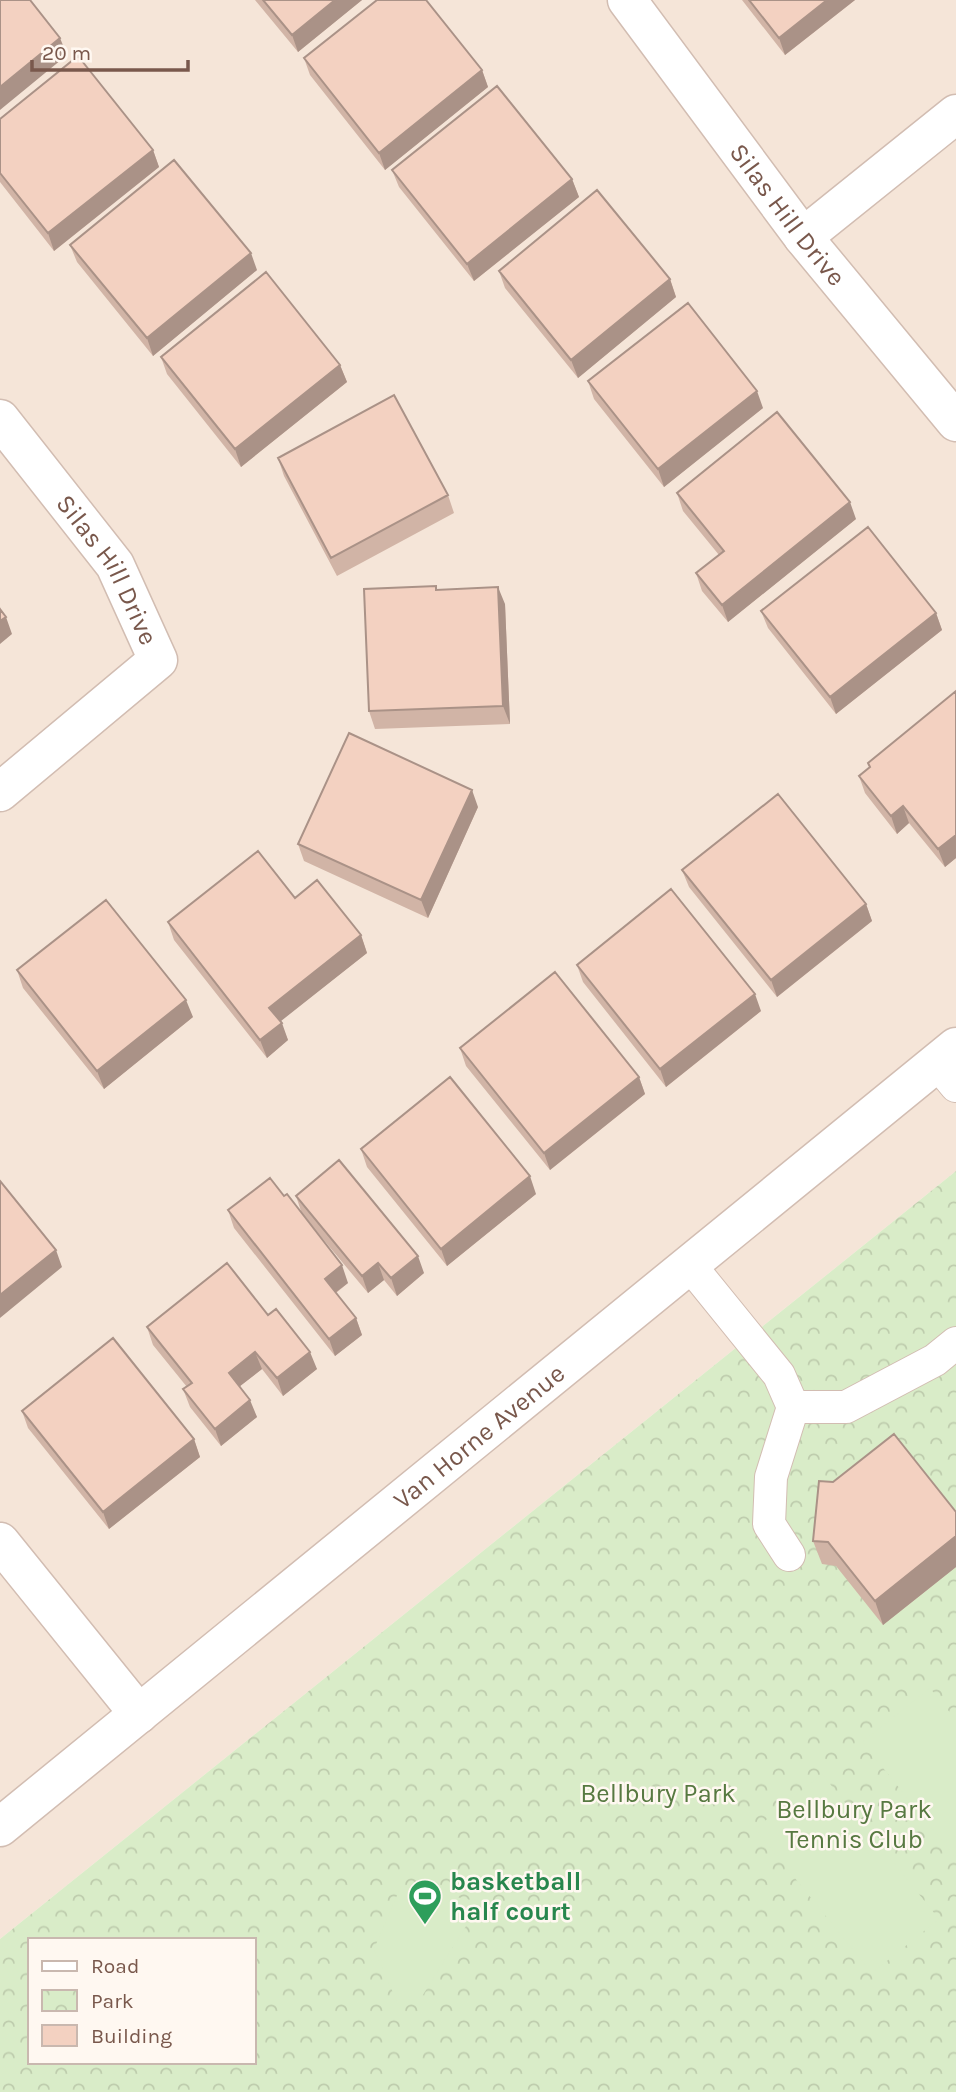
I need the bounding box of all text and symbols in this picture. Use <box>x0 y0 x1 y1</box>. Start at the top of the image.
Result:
scale bar <box>32 28 187 72</box>
text: 20 m <box>42 41 91 65</box>
street label: Silas Hill Drive <box>723 137 852 292</box>
street label: Silas Hill Drive <box>50 488 165 650</box>
street label: Van Horne Avenue <box>387 1357 571 1515</box>
park label: Bellbury Park <box>580 1778 736 1809</box>
park label: Bellbury Park Tennis Club <box>776 1794 932 1855</box>
place label: basketball half court <box>450 1866 581 1927</box>
sports icon: basketball half court <box>406 1877 444 1926</box>
legend <box>28 1938 256 2064</box>
text: Road <box>91 1954 139 1978</box>
text: Park <box>91 1989 134 2013</box>
text: Building <box>91 2024 172 2048</box>

